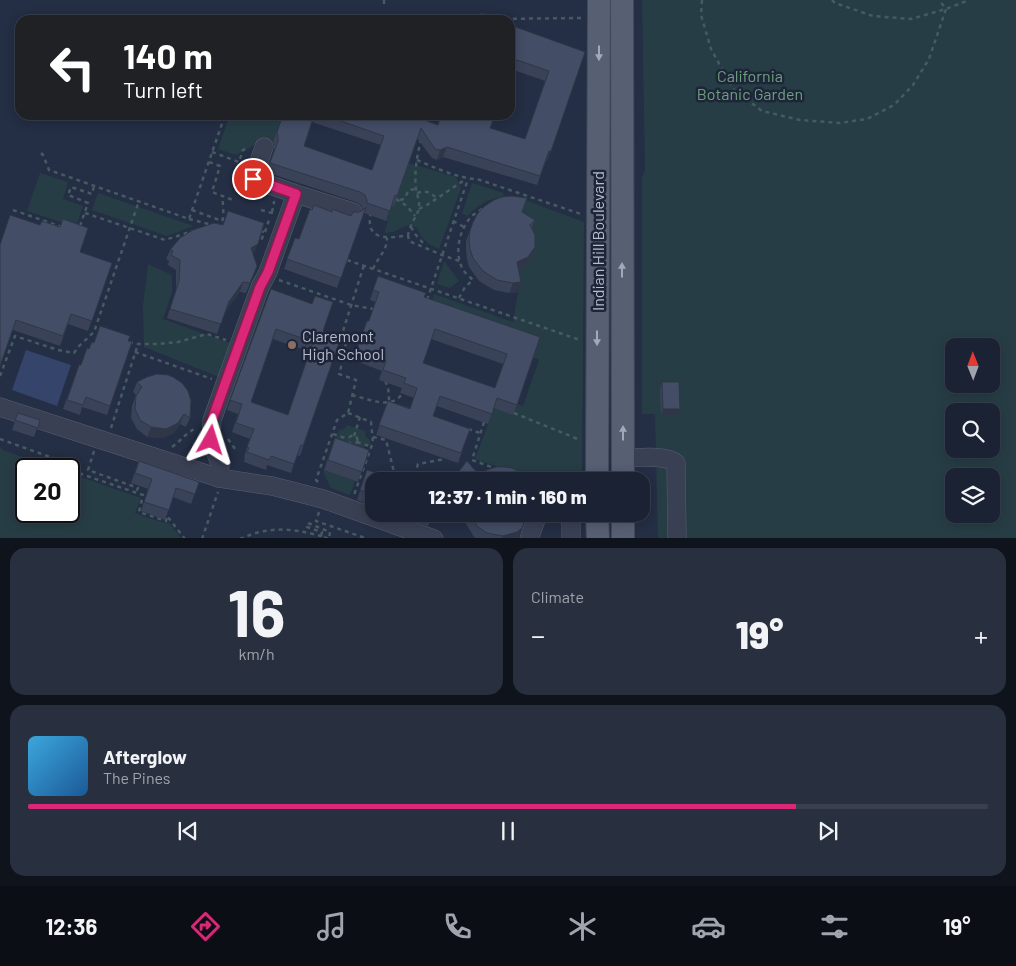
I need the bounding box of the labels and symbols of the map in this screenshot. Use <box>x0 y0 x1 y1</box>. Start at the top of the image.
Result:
one-way arrow <box>595 45 603 61</box>
park label: California Botanic Garden <box>697 66 803 103</box>
pin <box>232 158 274 200</box>
street label: Indian Hill Boulevard <box>588 171 607 311</box>
one-way arrow <box>618 262 626 278</box>
place label: Claremont High School <box>302 326 384 363</box>
one-way arrow <box>593 330 601 346</box>
north arrow <box>945 338 1000 392</box>
marker: Claremont High School <box>286 339 298 351</box>
position arrow <box>184 413 236 465</box>
one-way arrow <box>619 424 627 440</box>
speed limit sign: 20 <box>15 458 80 523</box>

